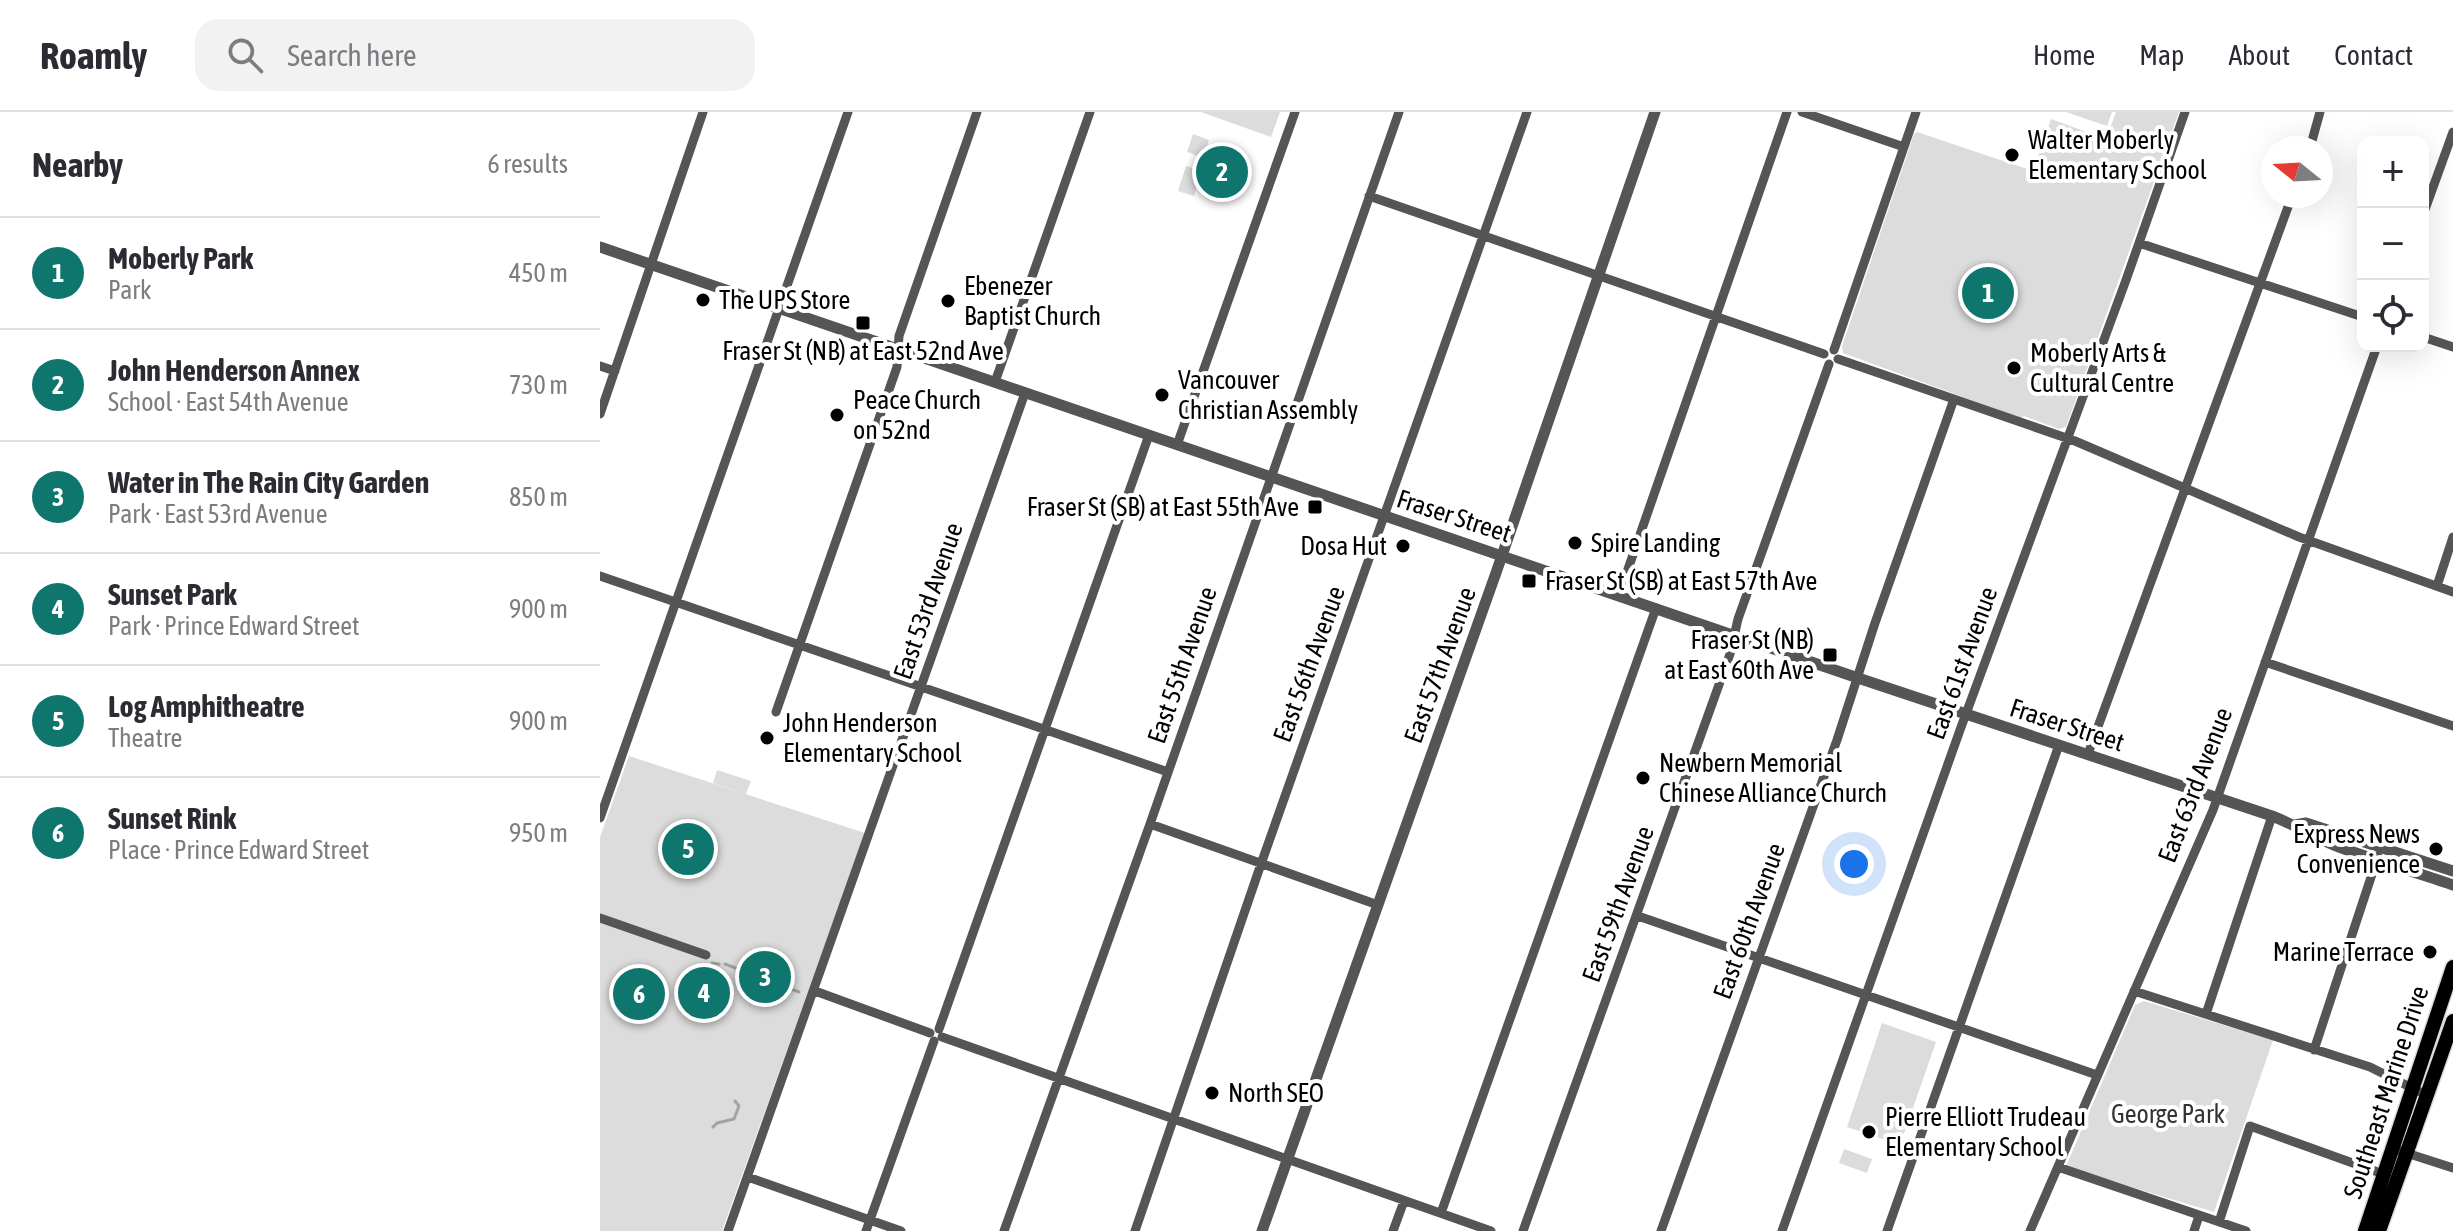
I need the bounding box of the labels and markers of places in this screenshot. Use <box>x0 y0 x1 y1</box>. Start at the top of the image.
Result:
place label: Walter Moberly Elementary School <box>2028 125 2207 185</box>
pin: 2 <box>1196 142 1248 202</box>
marker: Walter Moberly Elementary School <box>2003 146 2021 164</box>
pin: 1 <box>1962 263 2014 323</box>
place label: Ebenezer Baptist Church <box>964 271 1101 331</box>
place label: The UPS Store <box>719 285 850 315</box>
marker: The UPS Store <box>694 291 712 309</box>
marker: Ebenezer Baptist Church <box>939 292 957 310</box>
marker: Fraser St (NB) at East 52nd Ave <box>854 314 872 332</box>
place label: Fraser St (NB) at East 52nd Ave <box>722 336 1004 366</box>
place label: Moberly Arts & Cultural Centre <box>2030 338 2174 398</box>
marker: Moberly Arts & Cultural Centre <box>2005 359 2023 377</box>
place label: Vancouver Christian Assembly <box>1178 365 1358 425</box>
place label: Peace Church on 52nd <box>853 385 981 445</box>
marker: Vancouver Christian Assembly <box>1153 386 1171 404</box>
marker: Peace Church on 52nd <box>828 406 846 424</box>
place label: Fraser St (SB) at East 55th Ave <box>1027 492 1299 522</box>
marker: Fraser St (SB) at East 55th Ave <box>1306 498 1324 516</box>
place label: Spire Landing <box>1591 528 1721 558</box>
place label: Dosa Hut <box>1300 531 1387 561</box>
marker: Spire Landing <box>1566 534 1584 552</box>
marker: Dosa Hut <box>1394 537 1412 555</box>
place label: Fraser St (SB) at East 57th Ave <box>1545 566 1817 596</box>
marker: Fraser St (SB) at East 57th Ave <box>1520 572 1538 590</box>
place label: Fraser St (NB) at East 60th Ave <box>1664 625 1814 685</box>
marker: Fraser St (NB) at East 60th Ave <box>1821 646 1839 664</box>
place label: John Henderson Elementary School <box>783 708 962 768</box>
marker: John Henderson Elementary School <box>758 729 776 747</box>
place label: Newbern Memorial Chinese Alliance Church <box>1659 748 1887 808</box>
marker: Newbern Memorial Chinese Alliance Church <box>1634 769 1652 787</box>
pin: 5 <box>662 819 714 879</box>
place label: Express News Convenience <box>2293 819 2420 879</box>
marker: Express News Convenience <box>2427 840 2445 858</box>
place label: Marine Terrace <box>2273 937 2414 967</box>
marker: Marine Terrace <box>2421 943 2439 961</box>
pin: 3 <box>739 947 791 1007</box>
pin: 4 <box>678 963 730 1023</box>
pin: 6 <box>613 964 665 1024</box>
place label: North SEO <box>1228 1078 1324 1108</box>
marker: North SEO <box>1203 1084 1221 1102</box>
place label: Pierre Elliott Trudeau Elementary School <box>1885 1102 2086 1162</box>
marker: Pierre Elliott Trudeau Elementary School <box>1860 1123 1878 1141</box>

